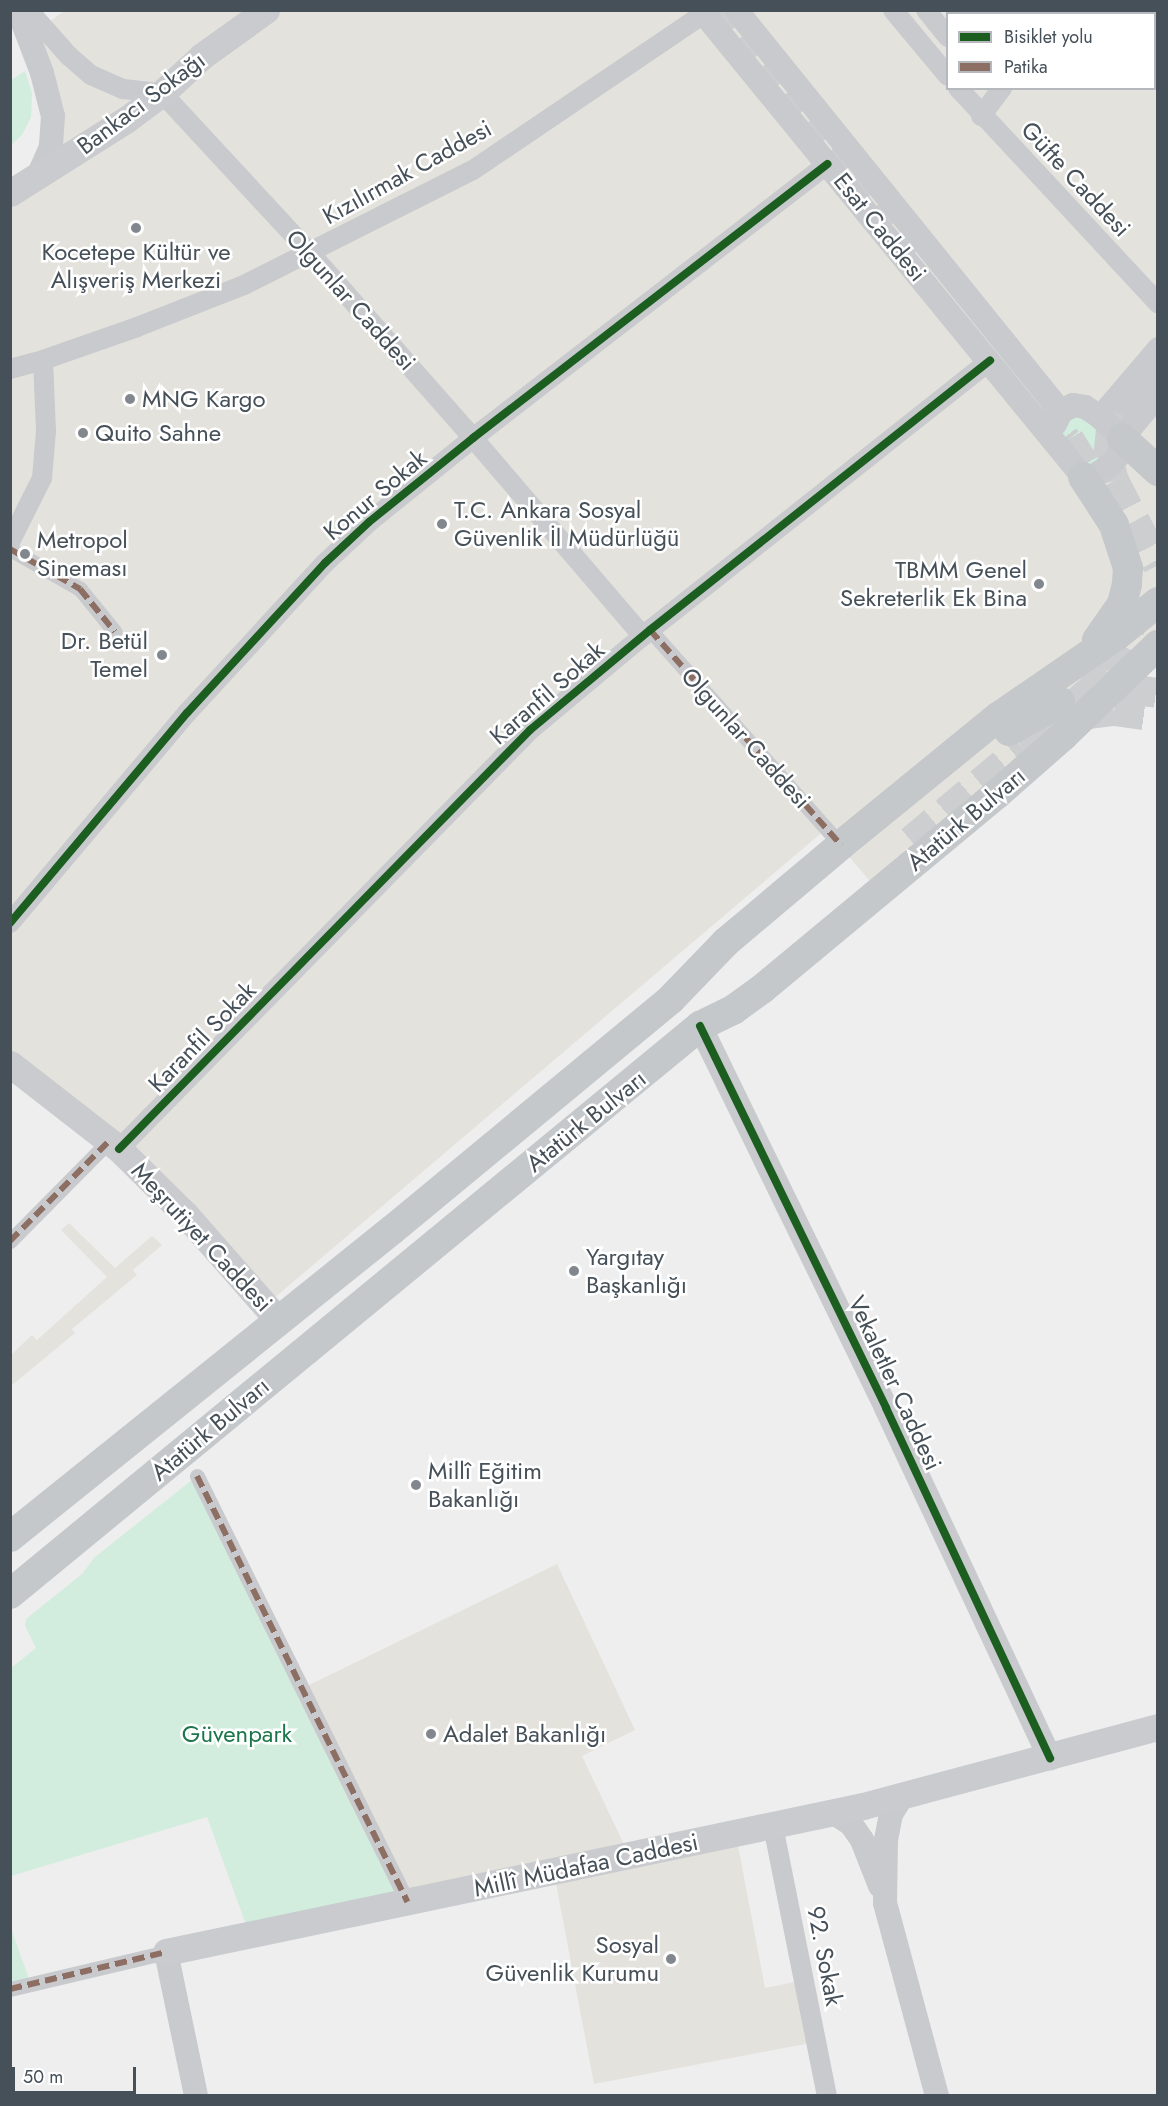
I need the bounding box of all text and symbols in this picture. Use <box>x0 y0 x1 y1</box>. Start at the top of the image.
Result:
legend <box>946 12 1156 90</box>
text: Bisiklet yolu <box>1004 24 1093 50</box>
street label: Bankacı Sokağı <box>71 46 211 160</box>
text: Patika <box>1004 54 1048 80</box>
street label: Kızılırmak Caddesi <box>317 114 497 230</box>
street label: Güfte Caddesi <box>1015 115 1137 243</box>
street label: Esat Caddesi <box>828 167 932 287</box>
marker: Kocetepe Kültür ve Alışveriş Merkezi <box>129 221 143 235</box>
street label: Olgunlar Caddesi <box>280 224 422 376</box>
place label: Kocetepe Kültür ve Alışveriş Merkezi <box>41 238 231 294</box>
place label: MNG Kargo <box>142 385 266 413</box>
marker: MNG Kargo <box>123 392 137 406</box>
place label: Quito Sahne <box>95 419 221 447</box>
marker: Quito Sahne <box>76 426 90 440</box>
street label: Konur Sokak <box>318 444 432 546</box>
place label: T.C. Ankara Sosyal Güvenlik İl Müdürlüğü <box>454 496 679 552</box>
marker: T.C. Ankara Sosyal Güvenlik İl Müdürlüğü <box>435 517 449 531</box>
place label: Metropol Sineması <box>37 526 128 582</box>
marker: Metropol Sineması <box>18 547 32 561</box>
place label: TBMM Genel Sekreterlik Ek Bina <box>840 556 1027 612</box>
marker: TBMM Genel Sekreterlik Ek Bina <box>1032 577 1046 591</box>
place label: Dr. Betül Temel <box>61 627 148 683</box>
street label: Karanfil Sokak <box>484 635 610 751</box>
marker: Dr. Betül Temel <box>153 646 171 664</box>
street label: Olgunlar Caddesi <box>675 662 817 814</box>
street label: Atatürk Bulvarı <box>901 761 1031 877</box>
street label: Karanfil Sokak <box>142 976 262 1098</box>
street label: Atatürk Bulvarı <box>520 1064 652 1178</box>
street label: Meşrutiyet Caddesi <box>126 1156 278 1318</box>
place label: Yargıtay Başkanlığı <box>586 1243 687 1299</box>
marker: Yargıtay Başkanlığı <box>567 1264 581 1278</box>
street label: Vekaletler Caddesi <box>842 1291 948 1475</box>
street label: Atatürk Bulvarı <box>145 1371 275 1487</box>
place label: Millî Eğitim Bakanlığı <box>428 1457 542 1513</box>
marker: Millî Eğitim Bakanlığı <box>409 1478 423 1492</box>
park label: Güvenpark <box>182 1720 292 1748</box>
place label: Adalet Bakanlığı <box>443 1720 606 1748</box>
marker: Adalet Bakanlığı <box>424 1727 438 1741</box>
street label: Millî Müdafaa Caddesi <box>471 1827 701 1903</box>
street label: 92. Sokak <box>801 1904 849 2008</box>
place label: Sosyal Güvenlik Kurumu <box>486 1931 659 1987</box>
marker: Sosyal Güvenlik Kurumu <box>664 1952 678 1966</box>
scale bar <box>15 2055 140 2093</box>
text: 50 m <box>23 2064 63 2090</box>

